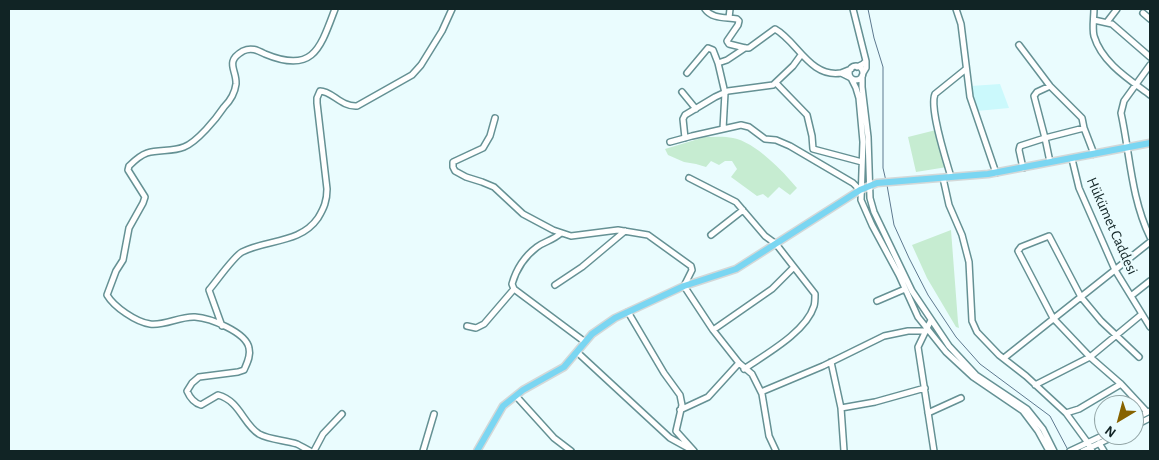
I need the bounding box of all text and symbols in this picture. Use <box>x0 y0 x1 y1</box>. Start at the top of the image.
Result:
street label: Hükümet Caddesi <box>1083 175 1141 277</box>
north arrow <box>1094 395 1144 445</box>
text: N <box>1102 423 1119 440</box>

